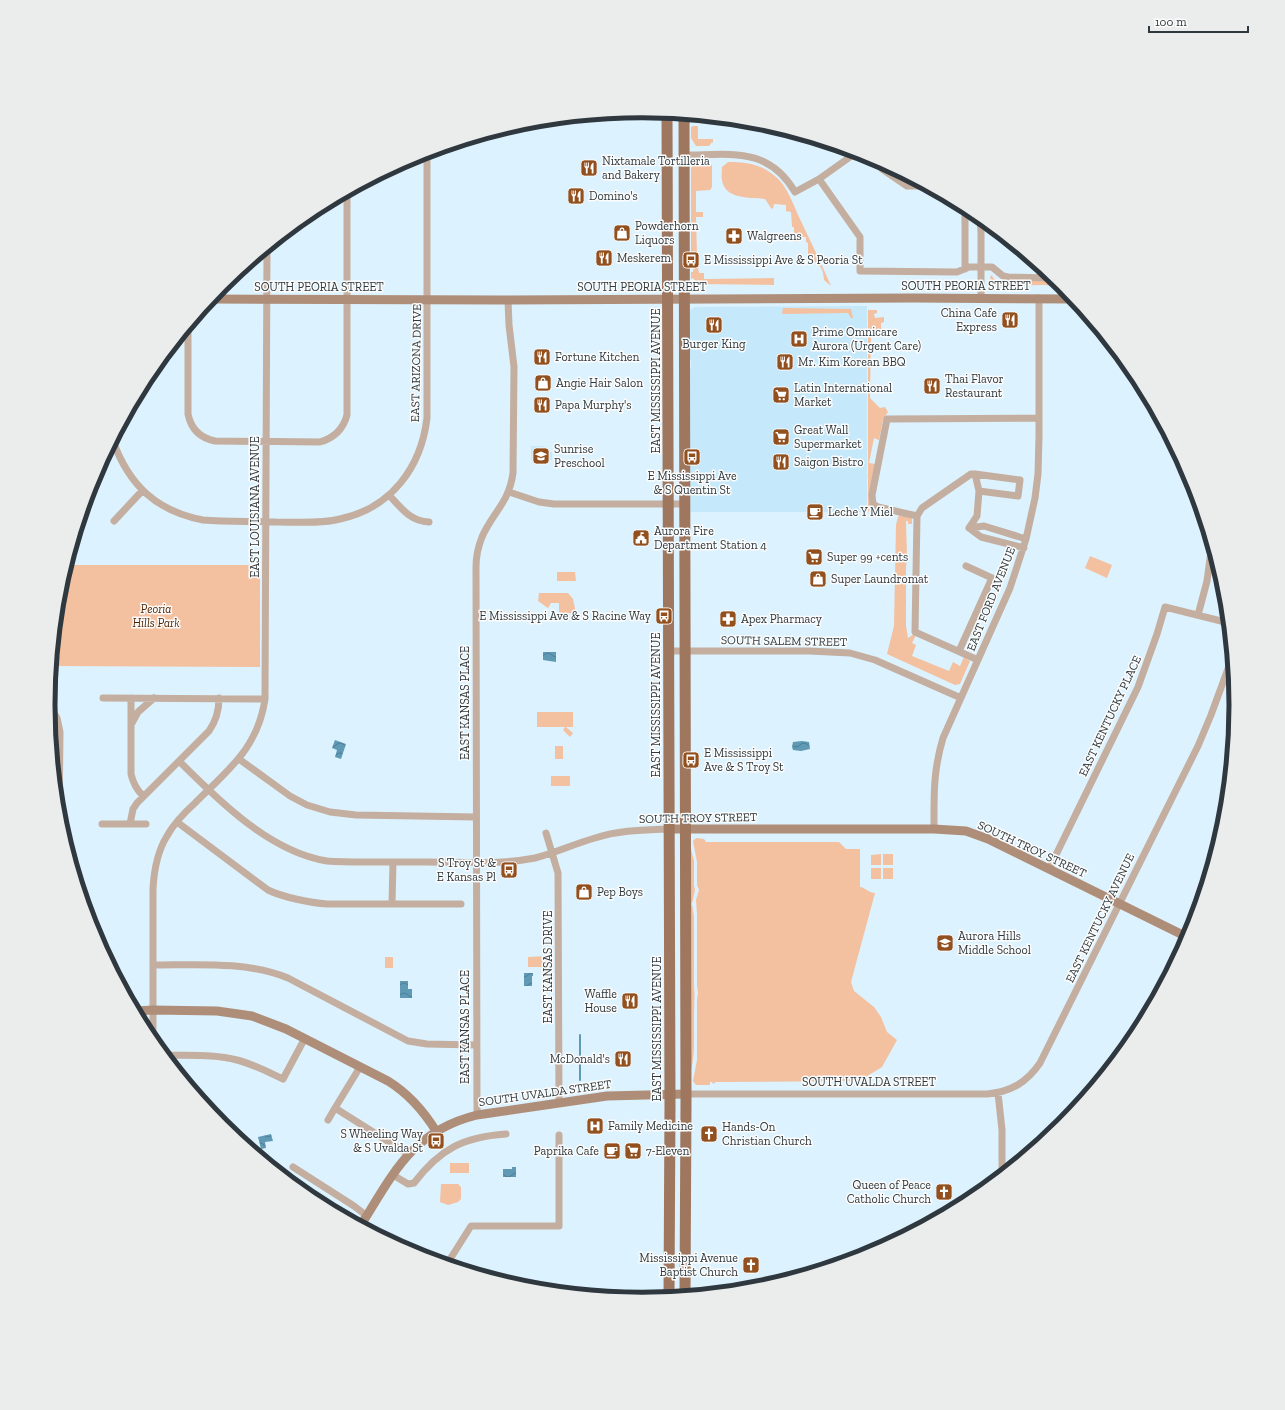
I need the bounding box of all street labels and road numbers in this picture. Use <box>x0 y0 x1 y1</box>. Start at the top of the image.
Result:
street label: SOUTH PEORIA STREET <box>901 279 1031 293</box>
street label: SOUTH PEORIA STREET <box>254 280 384 294</box>
street label: SOUTH PEORIA STREET <box>577 280 707 294</box>
street label: EAST ARIZONA DRIVE <box>408 304 424 422</box>
street label: EAST MISSISSIPPI AVENUE <box>649 308 663 454</box>
street label: EAST LOUISIANA AVENUE <box>248 436 262 578</box>
street label: EAST FORD AVENUE <box>964 545 1018 653</box>
street label: EAST MISSISSIPPI AVENUE <box>649 632 663 778</box>
street label: SOUTH SALEM STREET <box>721 633 848 649</box>
street label: EAST KANSAS PLACE <box>458 646 472 760</box>
street label: EAST KENTUCKY PLACE <box>1076 653 1144 779</box>
street label: SOUTH TROY STREET <box>639 810 758 826</box>
street label: SOUTH TROY STREET <box>975 818 1089 881</box>
street label: EAST KENTUCKY AVENUE <box>1063 851 1137 985</box>
street label: EAST KANSAS DRIVE <box>541 911 555 1023</box>
street label: EAST MISSISSIPPI AVENUE <box>650 956 664 1102</box>
street label: EAST KANSAS PLACE <box>458 970 472 1084</box>
street label: SOUTH UVALDA STREET <box>802 1075 936 1089</box>
street label: SOUTH UVALDA STREET <box>478 1077 613 1109</box>

